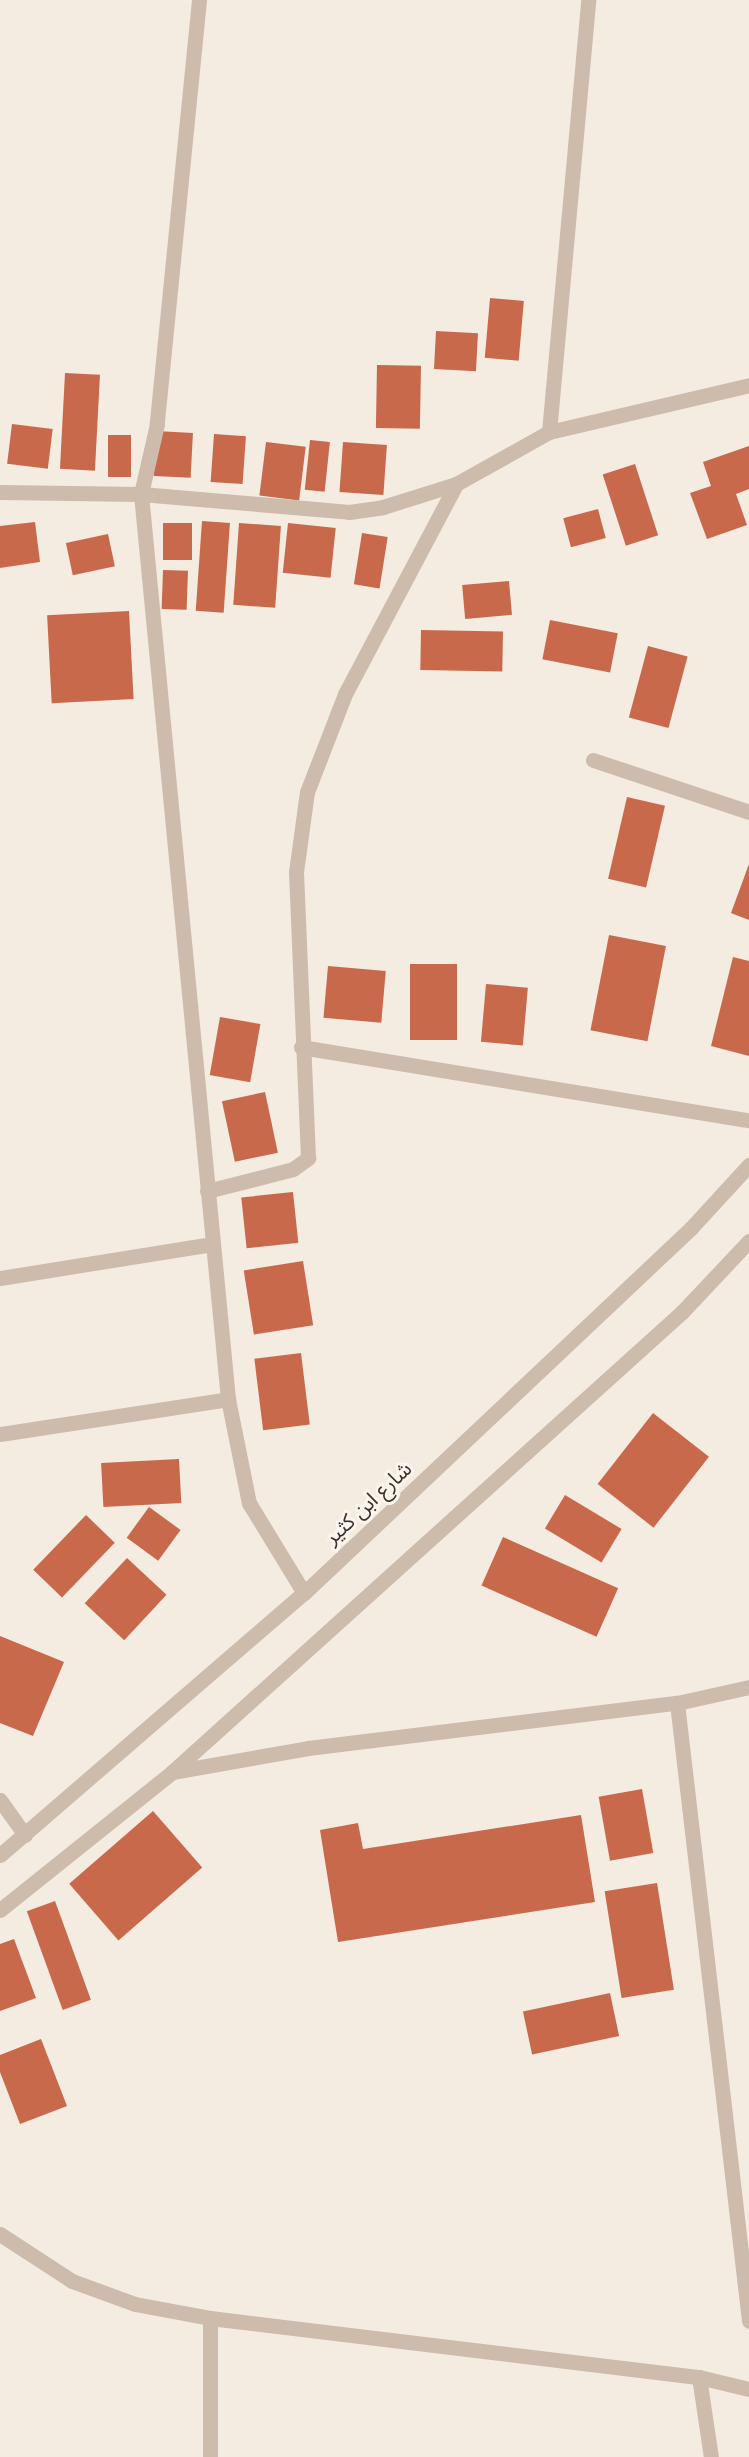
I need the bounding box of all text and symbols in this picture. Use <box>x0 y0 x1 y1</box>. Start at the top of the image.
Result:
street label: شارع ابن كثير <box>319 1456 417 1550</box>

